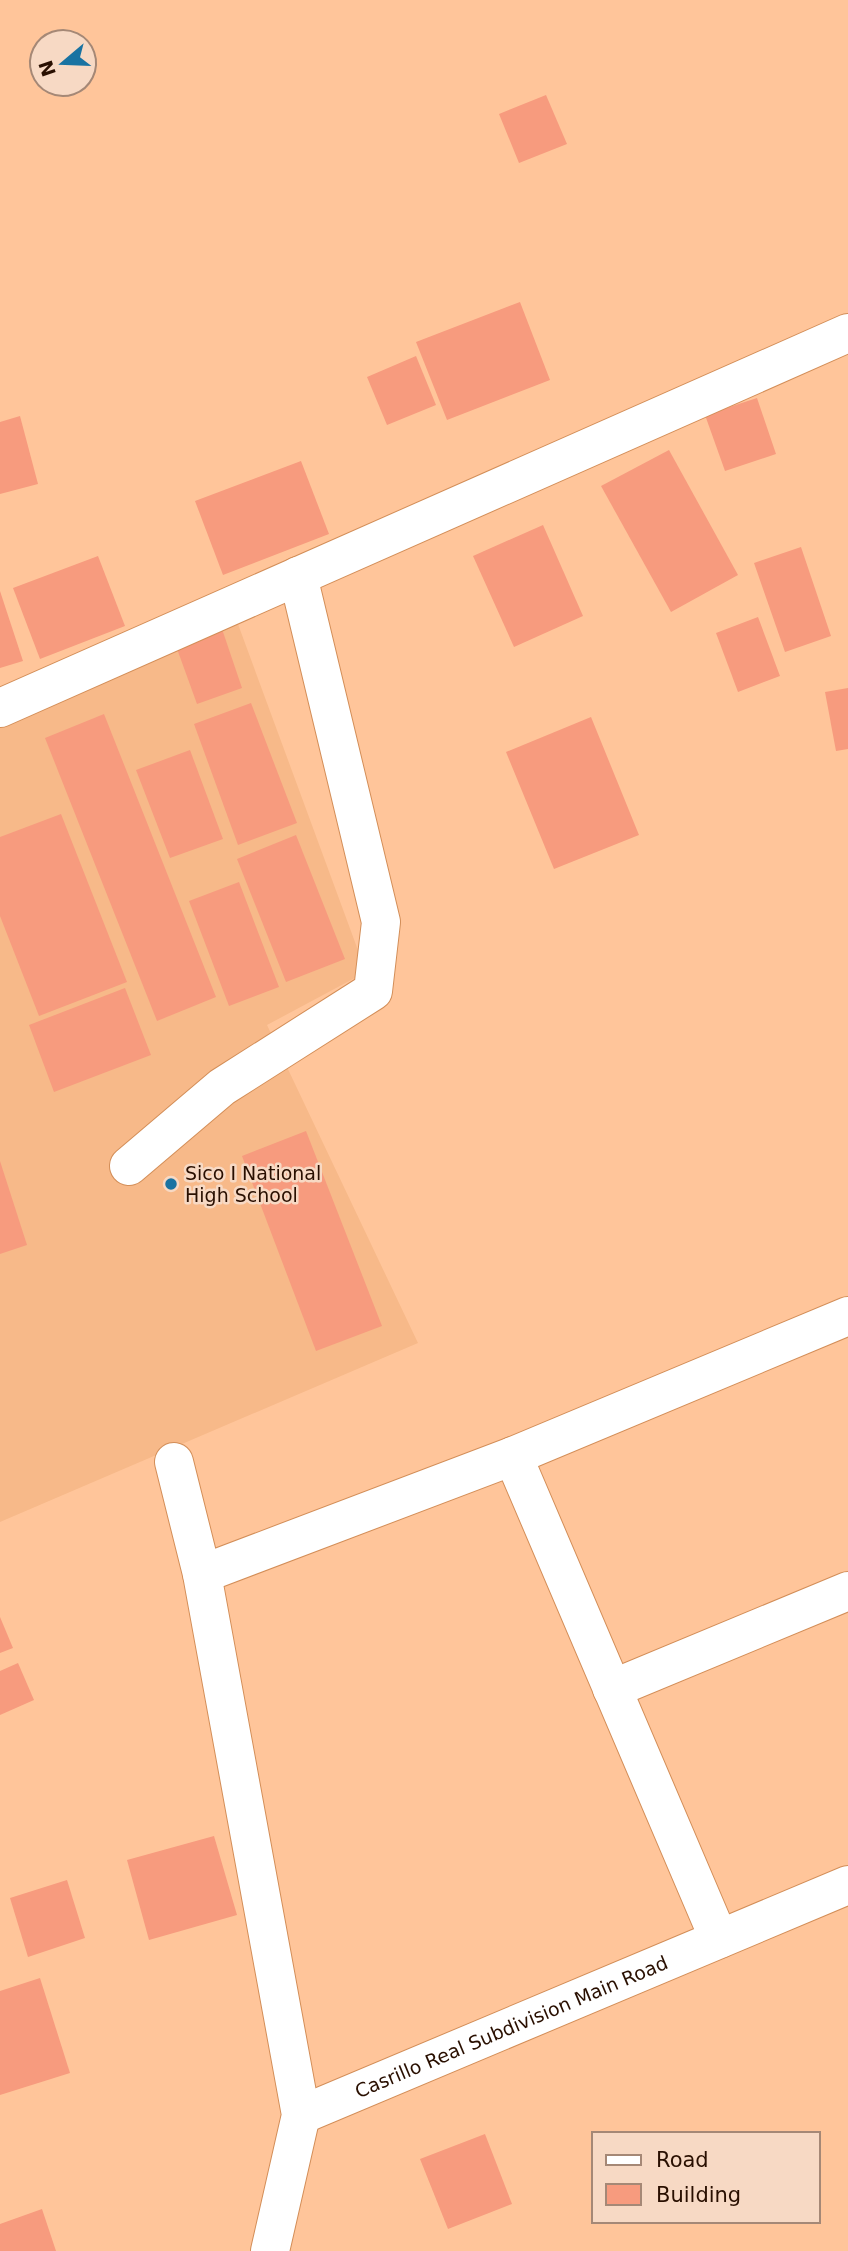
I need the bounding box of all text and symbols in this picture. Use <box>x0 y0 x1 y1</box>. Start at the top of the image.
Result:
north arrow <box>28 28 98 98</box>
text: N <box>34 57 60 80</box>
place label: Sico Ⅰ National High School <box>185 1162 321 1206</box>
marker: Sico Ⅰ National High School <box>163 1176 179 1192</box>
street label: Casrillo Real Subdivision Main Road <box>351 1951 671 2102</box>
legend <box>592 2132 820 2223</box>
text: Road <box>656 2148 709 2172</box>
text: Building <box>656 2183 741 2207</box>

